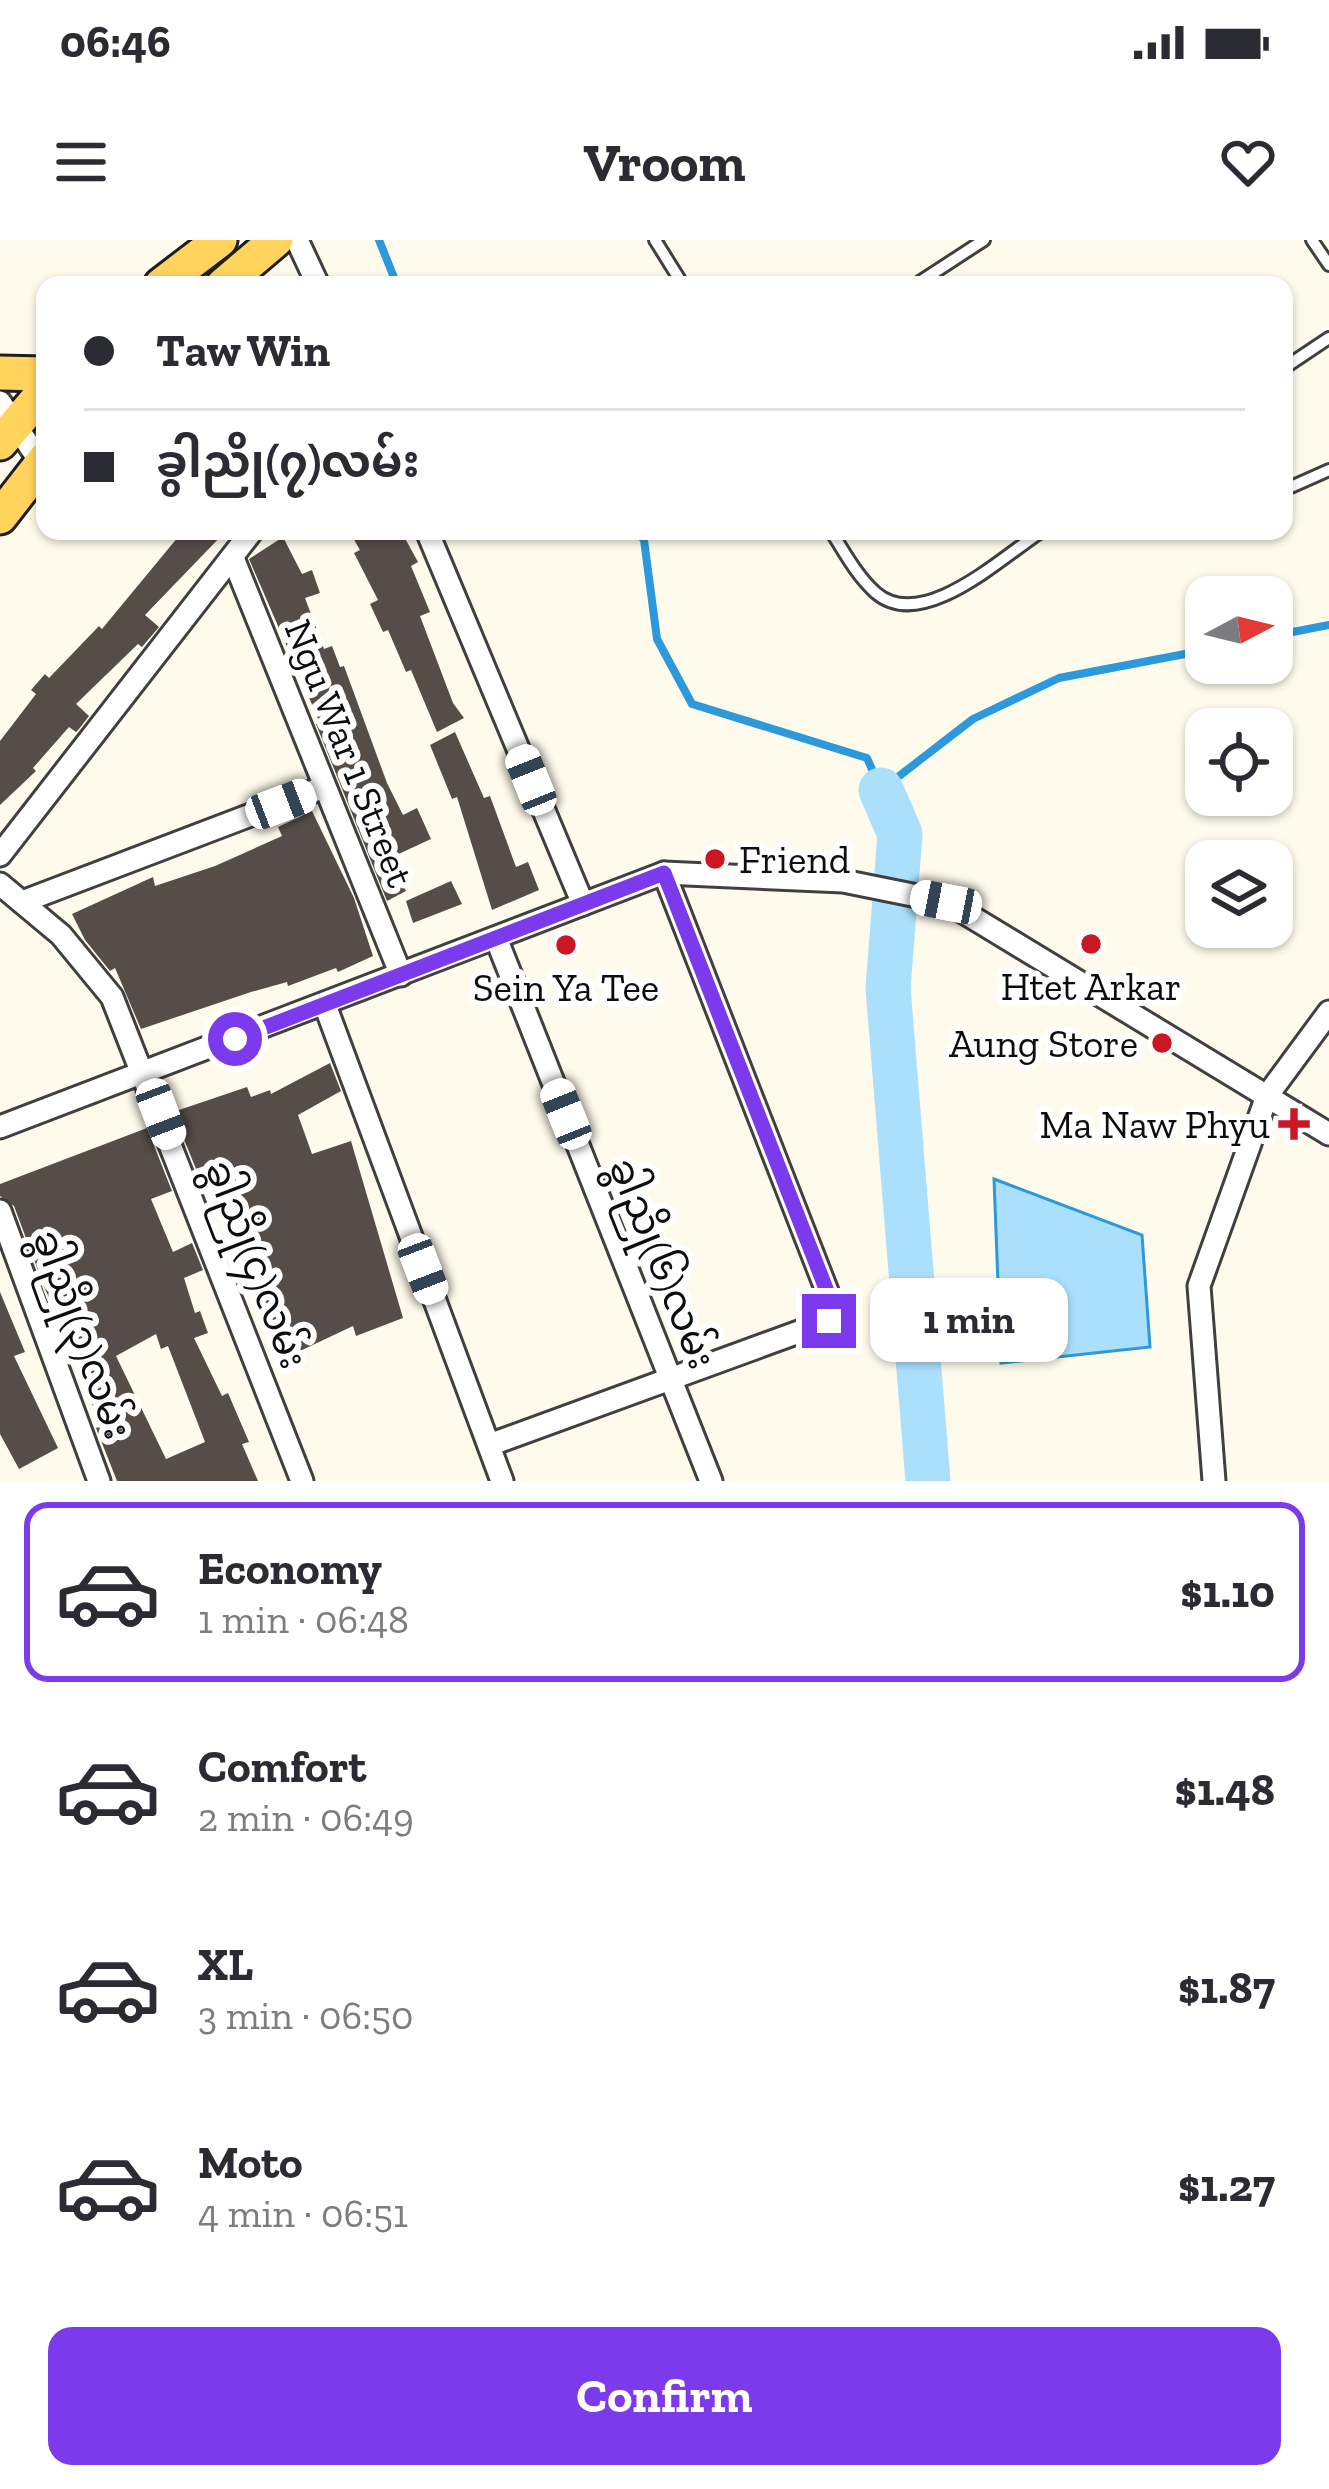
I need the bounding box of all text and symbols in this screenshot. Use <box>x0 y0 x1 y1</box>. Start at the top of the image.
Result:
text: 06:46 <box>60 15 171 69</box>
icon: menu <box>48 129 114 195</box>
icon: heart <box>1215 129 1281 195</box>
text: Vroom <box>584 130 745 195</box>
text: Taw Win <box>156 324 330 378</box>
text: ခွါညို(၇)လမ်း <box>156 435 420 489</box>
north arrow <box>1185 576 1293 684</box>
map controls <box>1185 576 1293 948</box>
street label: Ngu War 1 Street <box>275 613 425 894</box>
button: locate <box>1185 708 1293 816</box>
car <box>501 740 561 820</box>
car <box>241 774 321 834</box>
place label: Friend <box>739 836 850 883</box>
button: layers <box>1185 840 1293 948</box>
marker: Friend <box>702 846 728 872</box>
car <box>907 877 985 927</box>
marker: Htet Arkar <box>1078 931 1104 957</box>
marker: Sein Ya Tee <box>553 932 579 958</box>
place label: Htet Arkar <box>1001 963 1181 1010</box>
place label: Sein Ya Tee <box>473 964 659 1011</box>
route start <box>208 1012 262 1066</box>
place label: Aung Store <box>949 1020 1138 1067</box>
marker: Aung Store <box>1149 1030 1175 1056</box>
car <box>131 1074 191 1154</box>
car <box>536 1074 596 1154</box>
place label: Ma Naw Phyu <box>1039 1101 1270 1148</box>
marker: Ma Naw Phyu <box>1281 1111 1307 1137</box>
street label: ခွါညို(၆)လမ်း <box>591 1150 728 1379</box>
street label: ခွါညို(၄)လမ်း <box>188 1153 320 1378</box>
street label: ခွါညို(၃)လမ်း <box>15 1222 144 1448</box>
car <box>393 1229 453 1309</box>
callout: 1 min <box>871 1279 1069 1363</box>
route end <box>802 1294 856 1348</box>
text: 1 min <box>923 1296 1015 1343</box>
icon: car <box>54 1538 162 1646</box>
text: Economy <box>198 1542 382 1596</box>
text: $1.10 <box>1180 1565 1275 1619</box>
text: 1 min · 06:48 <box>198 1596 409 1643</box>
icon: car <box>54 1736 162 1844</box>
text: Comfort <box>198 1740 366 1794</box>
text: $1.48 <box>1175 1763 1275 1817</box>
text: 2 min · 06:49 <box>198 1794 414 1841</box>
icon: car <box>54 1934 162 2042</box>
text: XL <box>198 1938 253 1992</box>
text: $1.87 <box>1178 1961 1275 2015</box>
text: 3 min · 06:50 <box>198 1992 413 2039</box>
icon: car <box>54 2132 162 2240</box>
text: Moto <box>198 2136 303 2190</box>
text: $1.27 <box>1178 2159 1275 2213</box>
text: 4 min · 06:51 <box>198 2190 408 2237</box>
button: Confirm <box>48 2327 1281 2465</box>

